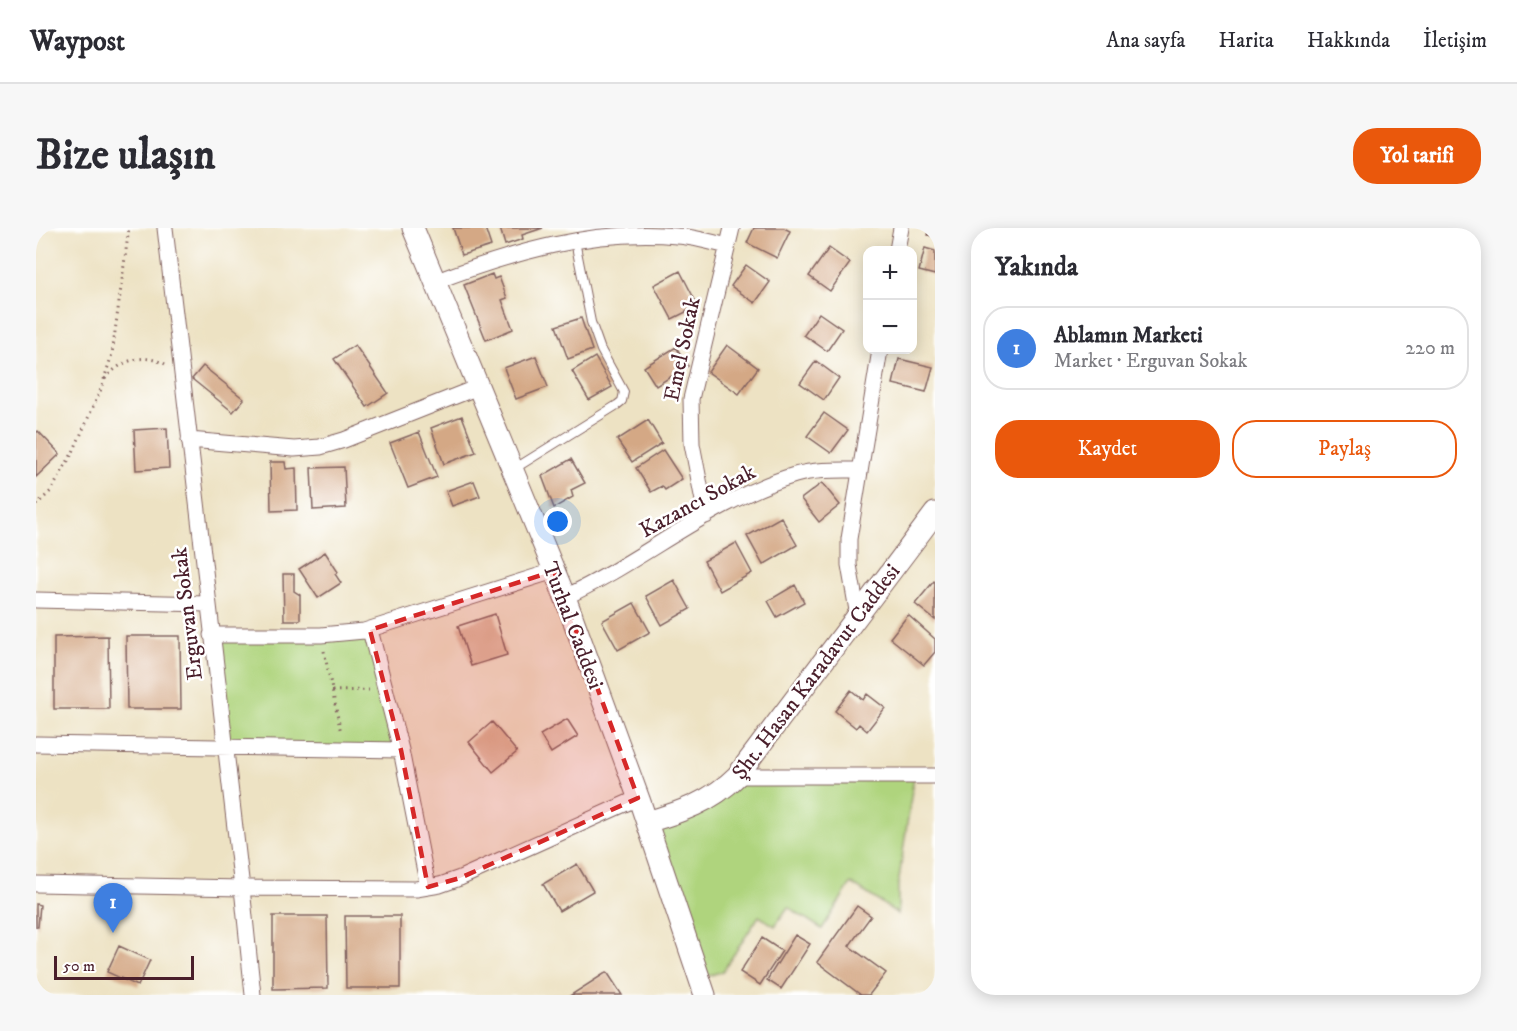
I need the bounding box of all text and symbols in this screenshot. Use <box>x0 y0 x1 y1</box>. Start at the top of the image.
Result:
text: Waypost <box>30 24 125 59</box>
text: Ana sayfa <box>1106 28 1186 54</box>
text: Harita <box>1219 28 1274 54</box>
text: Hakkında <box>1307 28 1390 54</box>
text: İletişim <box>1423 28 1487 54</box>
button: Yol tarifi <box>1353 128 1481 184</box>
text: Bize ulaşın <box>36 130 216 182</box>
map controls <box>863 246 917 354</box>
button: + <box>863 246 917 300</box>
text: Yakında <box>995 251 1078 284</box>
street label: Emel Sokak <box>658 295 707 404</box>
button: − <box>863 300 917 354</box>
text: Ablamın Marketi <box>1054 322 1203 349</box>
text: 1 <box>1013 336 1020 361</box>
text: 220 m <box>1405 336 1455 361</box>
text: Market · Erguvan Sokak <box>1054 349 1247 374</box>
button: Kaydet <box>995 420 1220 478</box>
button: Paylaş <box>1232 420 1457 478</box>
street label: Kazancı Sokak <box>635 458 760 544</box>
your location <box>543 507 572 536</box>
street label: Erguvan Sokak <box>166 546 209 682</box>
street label: Turhal Caddesi <box>536 558 609 693</box>
street label: Şht. Hasan Karadavut Caddesi <box>726 559 906 785</box>
pin: 1 <box>94 884 133 933</box>
scale bar <box>54 953 194 980</box>
text: 50 m <box>63 956 95 976</box>

